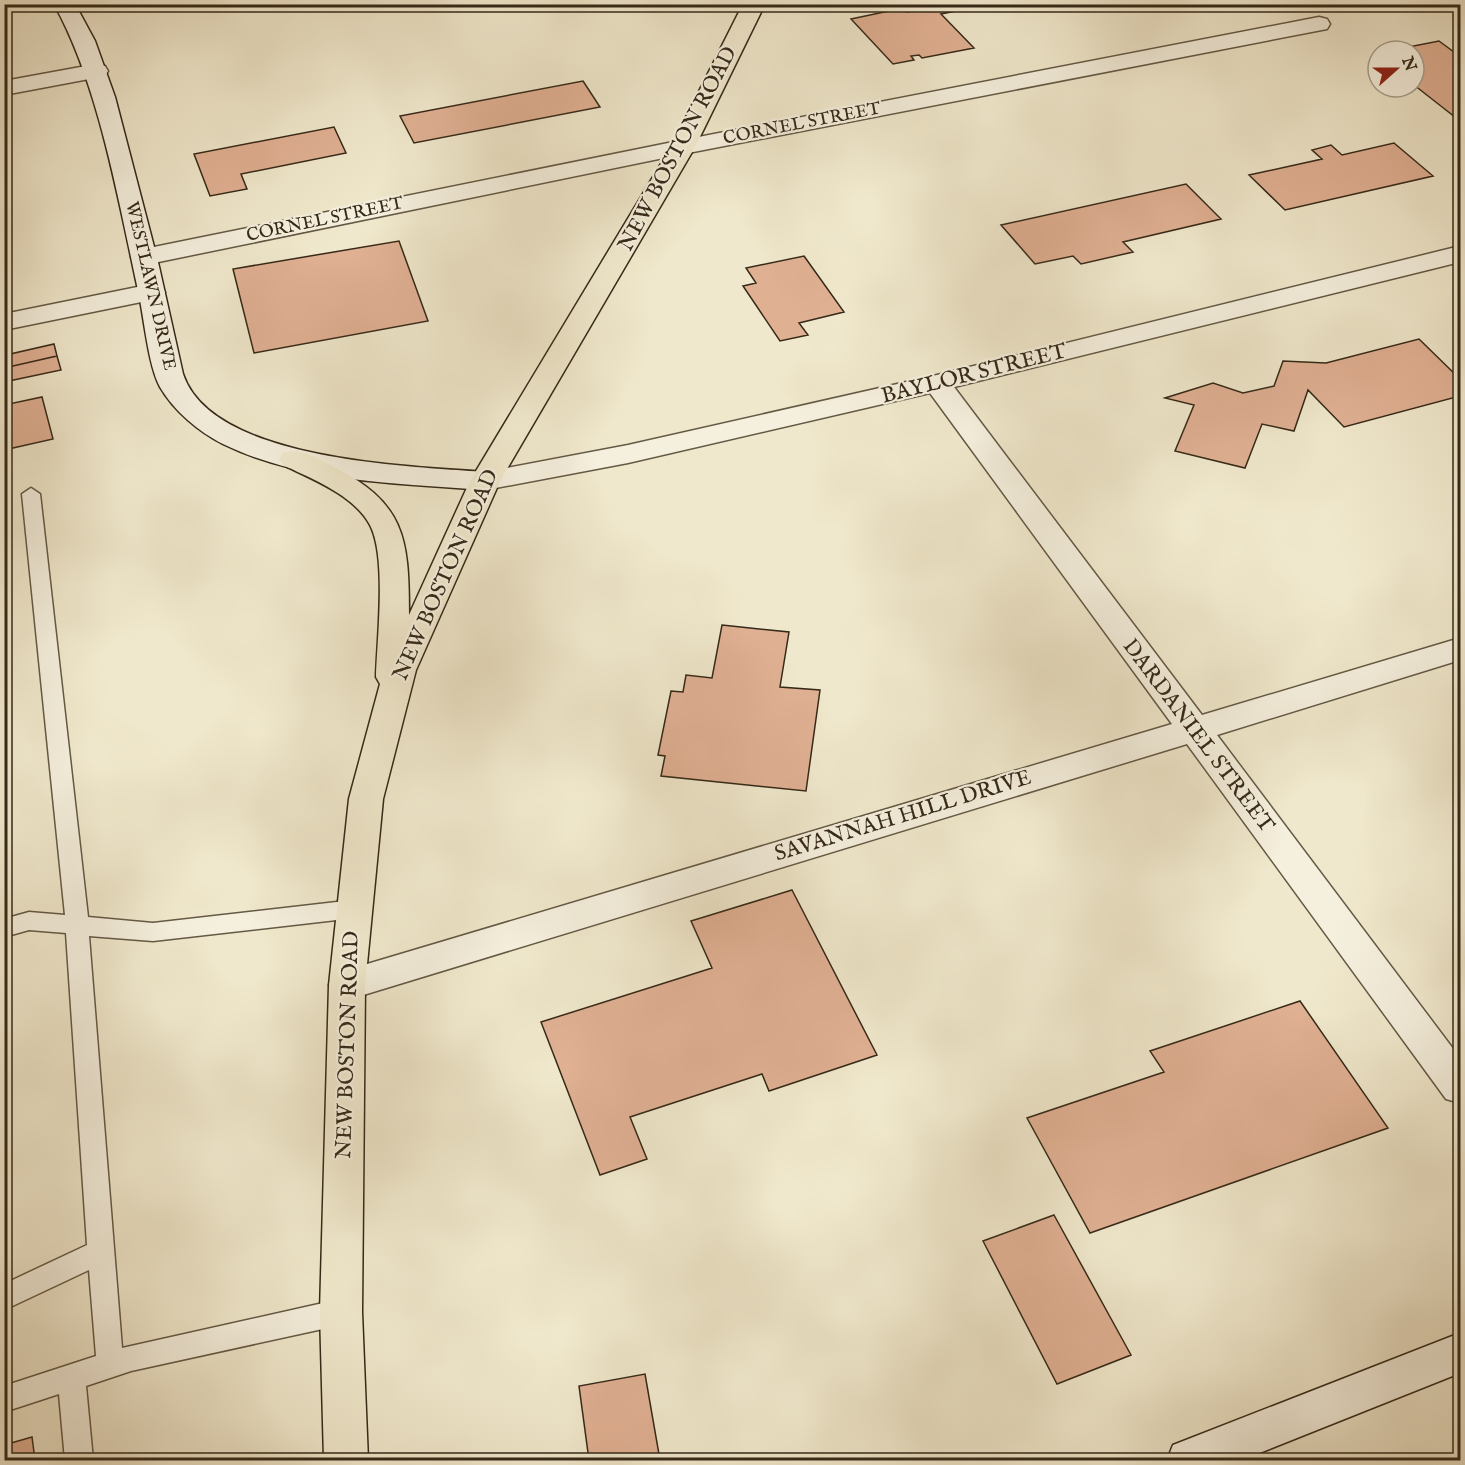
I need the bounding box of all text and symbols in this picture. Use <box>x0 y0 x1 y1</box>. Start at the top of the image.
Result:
north arrow <box>1366 39 1426 99</box>
street label: NEW BOSTON ROAD <box>612 42 744 256</box>
text: N <box>1396 53 1420 75</box>
street label: CORNEL STREET <box>721 97 883 151</box>
street label: CORNEL STREET <box>244 192 406 248</box>
street label: WESTLAWN DRIVE <box>119 199 181 373</box>
street label: BAYLOR STREET <box>878 337 1070 411</box>
street label: NEW BOSTON ROAD <box>387 465 505 685</box>
street label: DARDANIEL STREET <box>1116 634 1280 838</box>
street label: SAVANNAH HILL DRIVE <box>771 764 1035 868</box>
street label: NEW BOSTON ROAD <box>330 930 366 1160</box>

